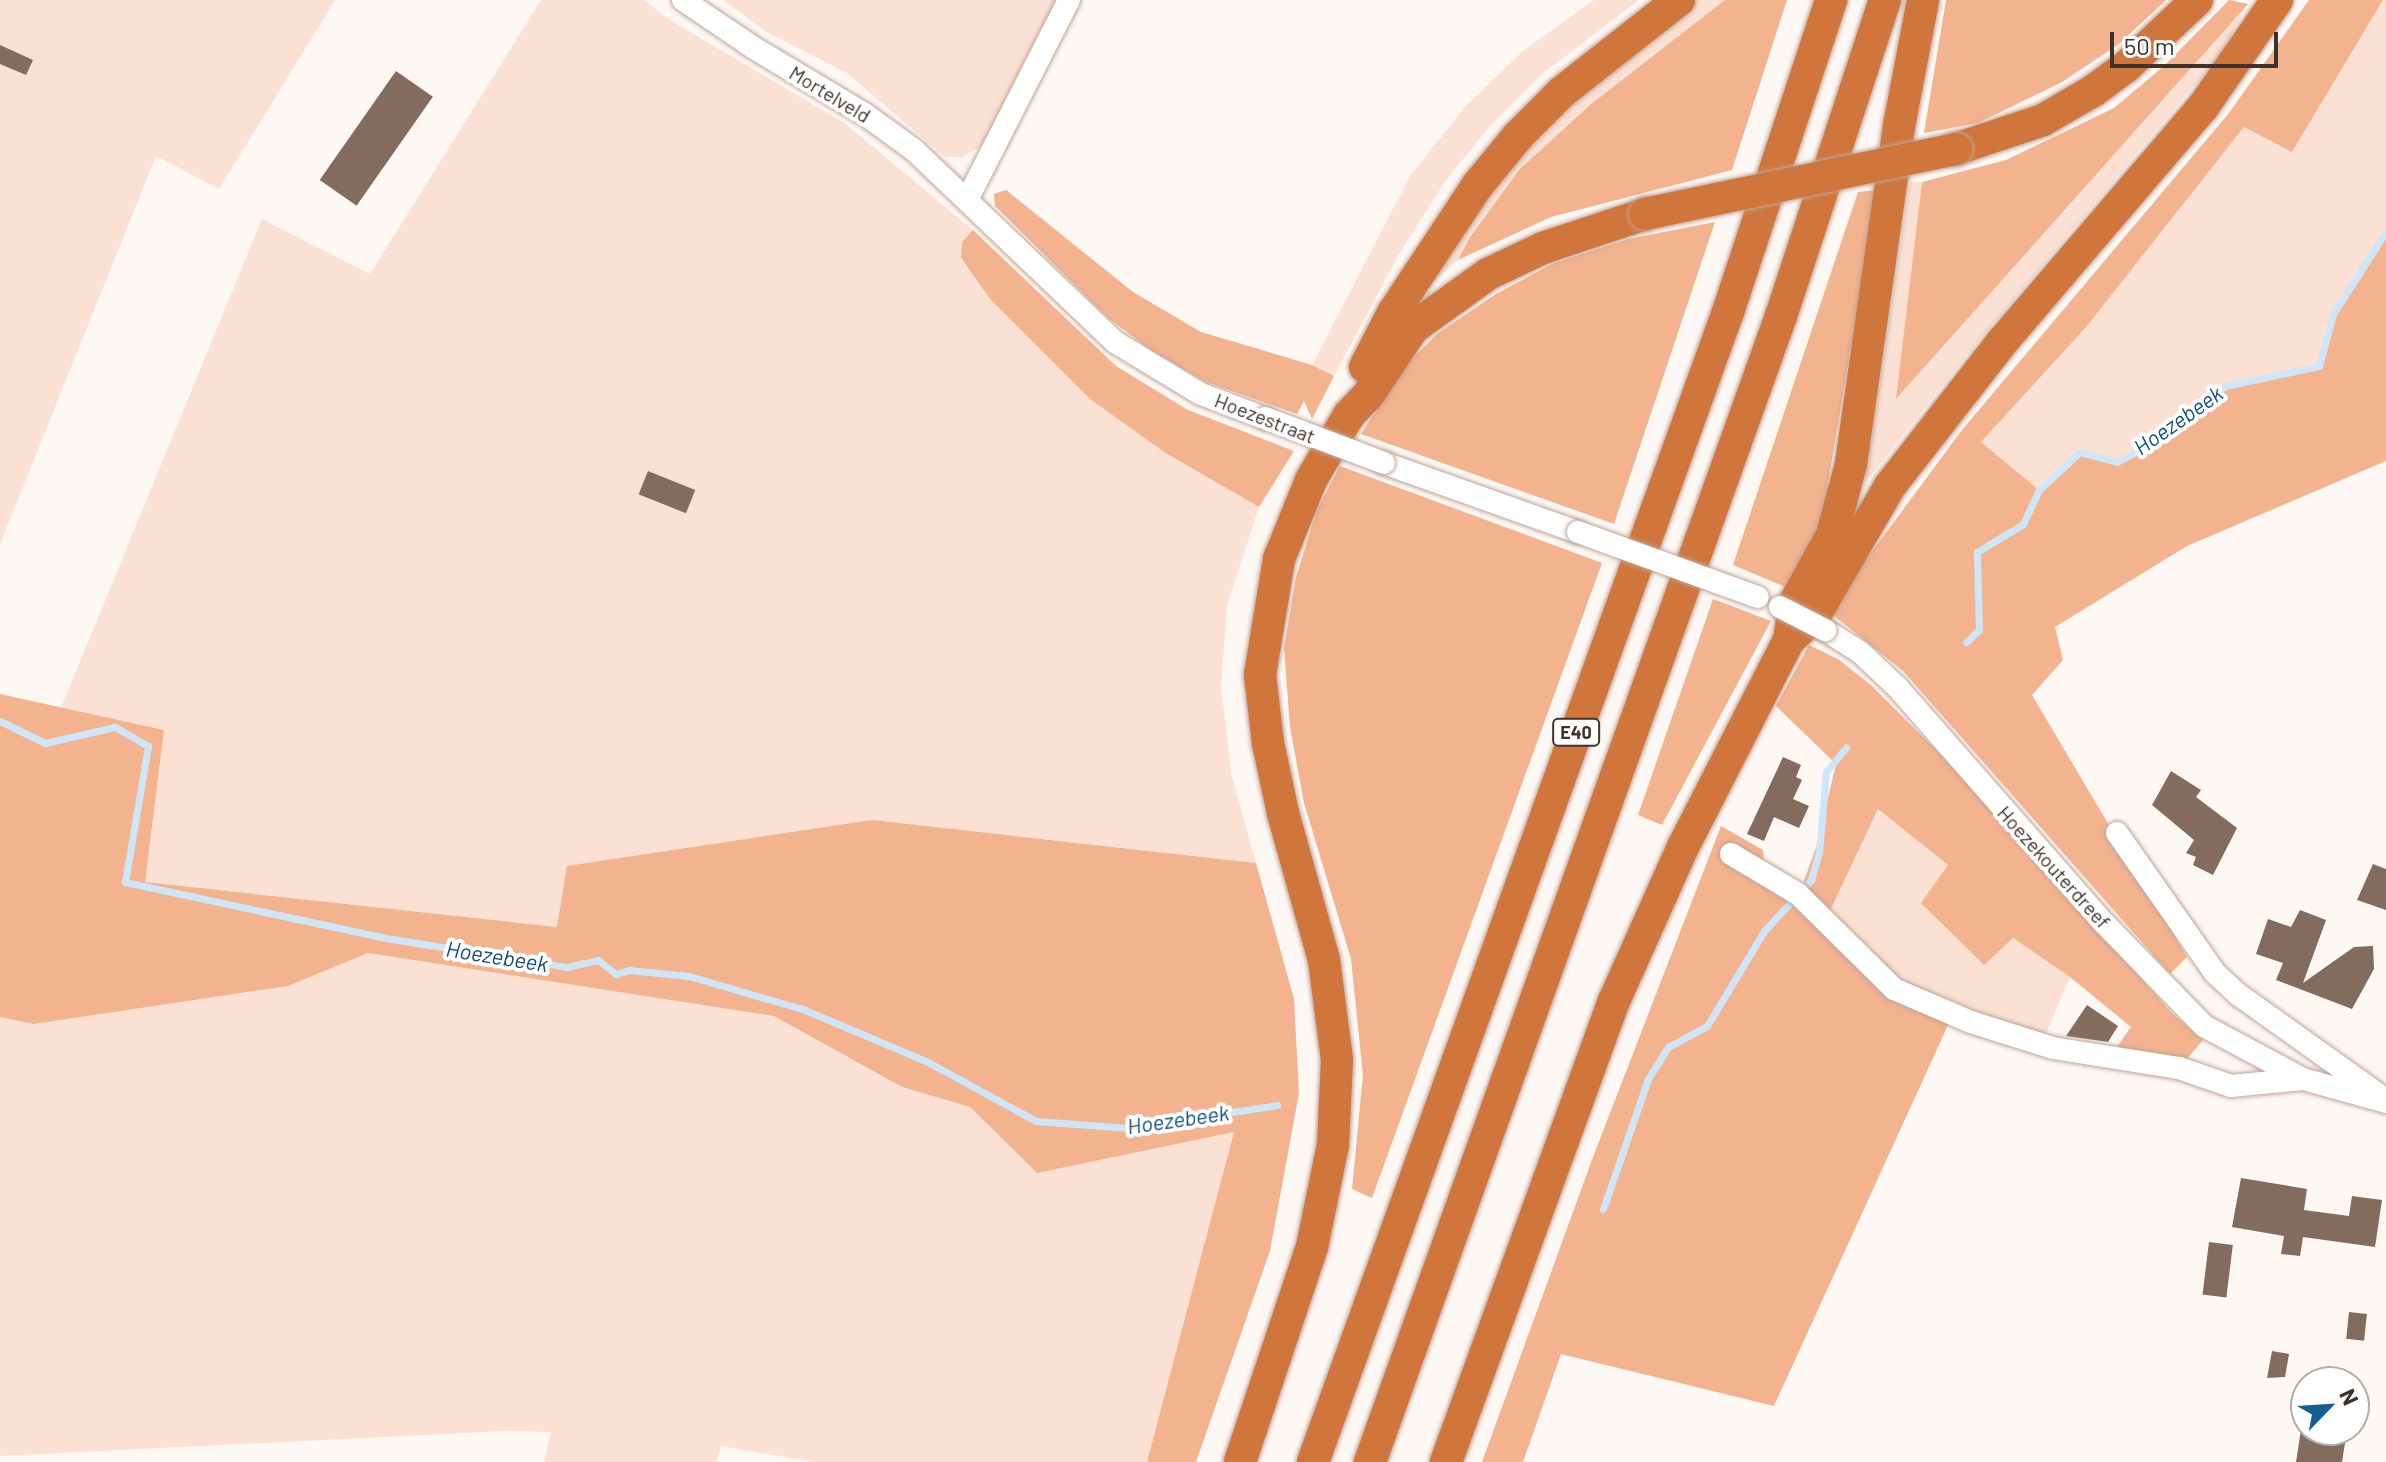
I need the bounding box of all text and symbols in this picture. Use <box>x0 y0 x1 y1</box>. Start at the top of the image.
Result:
scale bar <box>2114 16 2282 66</box>
text: 50 m <box>2124 31 2175 60</box>
street label: Mortelveld <box>785 60 875 128</box>
water label: Hoezebeek <box>2128 380 2228 460</box>
street label: Hoezestraat <box>1211 388 1319 448</box>
road number: E40 <box>1552 718 1600 746</box>
street label: Hoezekouterdreef <box>1993 801 2115 933</box>
water label: Hoezebeek <box>444 935 550 977</box>
water label: Hoezebeek <box>1125 1099 1231 1139</box>
north arrow <box>2290 1366 2370 1446</box>
text: N <box>2335 1385 2365 1409</box>

